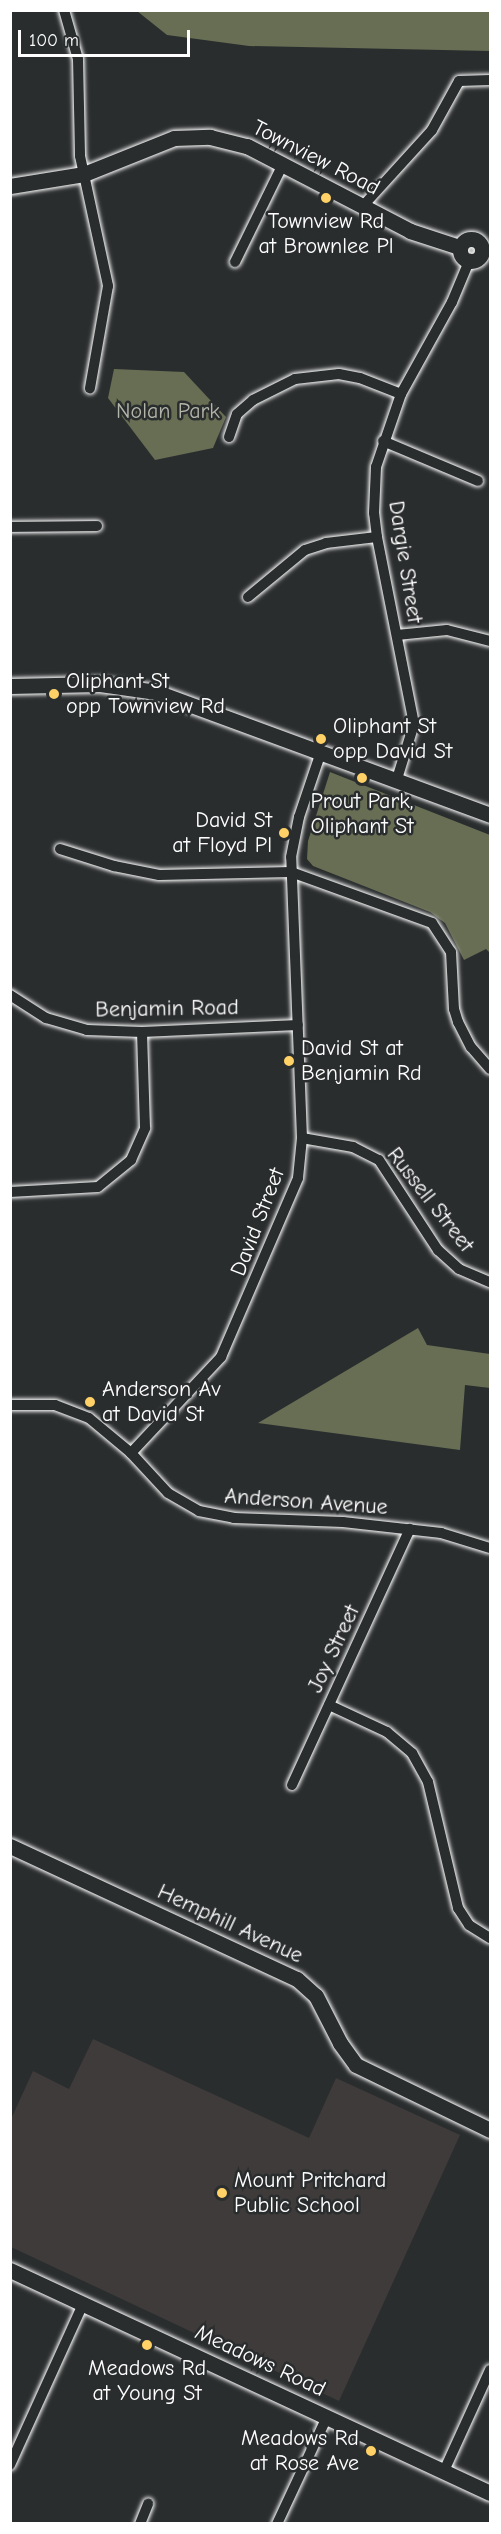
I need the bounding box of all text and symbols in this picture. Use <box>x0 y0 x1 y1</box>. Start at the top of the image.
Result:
scale bar <box>21 18 194 56</box>
text: 100 m <box>29 30 79 51</box>
street label: Townview Road <box>248 115 384 201</box>
marker: Townview Rd at Brownlee Pl <box>319 191 333 205</box>
place label: Townview Rd at Brownlee Pl <box>258 208 394 260</box>
park label: Nolan Park <box>116 399 220 425</box>
street label: Dargie Street <box>382 499 428 625</box>
place label: Oliphant St opp Townview Rd <box>66 668 225 720</box>
marker: Oliphant St opp Townview Rd <box>47 687 61 701</box>
place label: Oliphant St opp David St <box>333 713 452 764</box>
marker: Oliphant St opp David St <box>314 732 328 746</box>
marker: Prout Park, Oliphant St <box>355 771 369 785</box>
place label: Prout Park, Oliphant St <box>310 788 414 840</box>
place label: David St at Floyd Pl <box>172 807 272 858</box>
marker: David St at Floyd Pl <box>277 826 291 840</box>
street label: Benjamin Road <box>95 995 239 1023</box>
place label: David St at Benjamin Rd <box>301 1035 422 1086</box>
marker: David St at Benjamin Rd <box>282 1054 296 1068</box>
street label: Russell Street <box>381 1142 479 1258</box>
street label: David Street <box>225 1164 291 1280</box>
place label: Anderson Av at David St <box>102 1376 221 1428</box>
marker: Anderson Av at David St <box>83 1395 97 1409</box>
street label: Anderson Avenue <box>223 1483 389 1521</box>
street label: Joy Street <box>302 1601 366 1697</box>
street label: Hemphill Avenue <box>153 1879 307 1969</box>
place label: Mount Pritchard Public School <box>234 2167 386 2218</box>
marker: Mount Pritchard Public School <box>215 2186 229 2200</box>
street label: Meadows Road <box>190 2319 330 2403</box>
marker: Meadows Rd at Young St <box>140 2338 154 2352</box>
place label: Meadows Rd at Young St <box>88 2355 206 2406</box>
place label: Meadows Rd at Rose Ave <box>241 2425 359 2476</box>
marker: Meadows Rd at Rose Ave <box>364 2444 378 2458</box>

